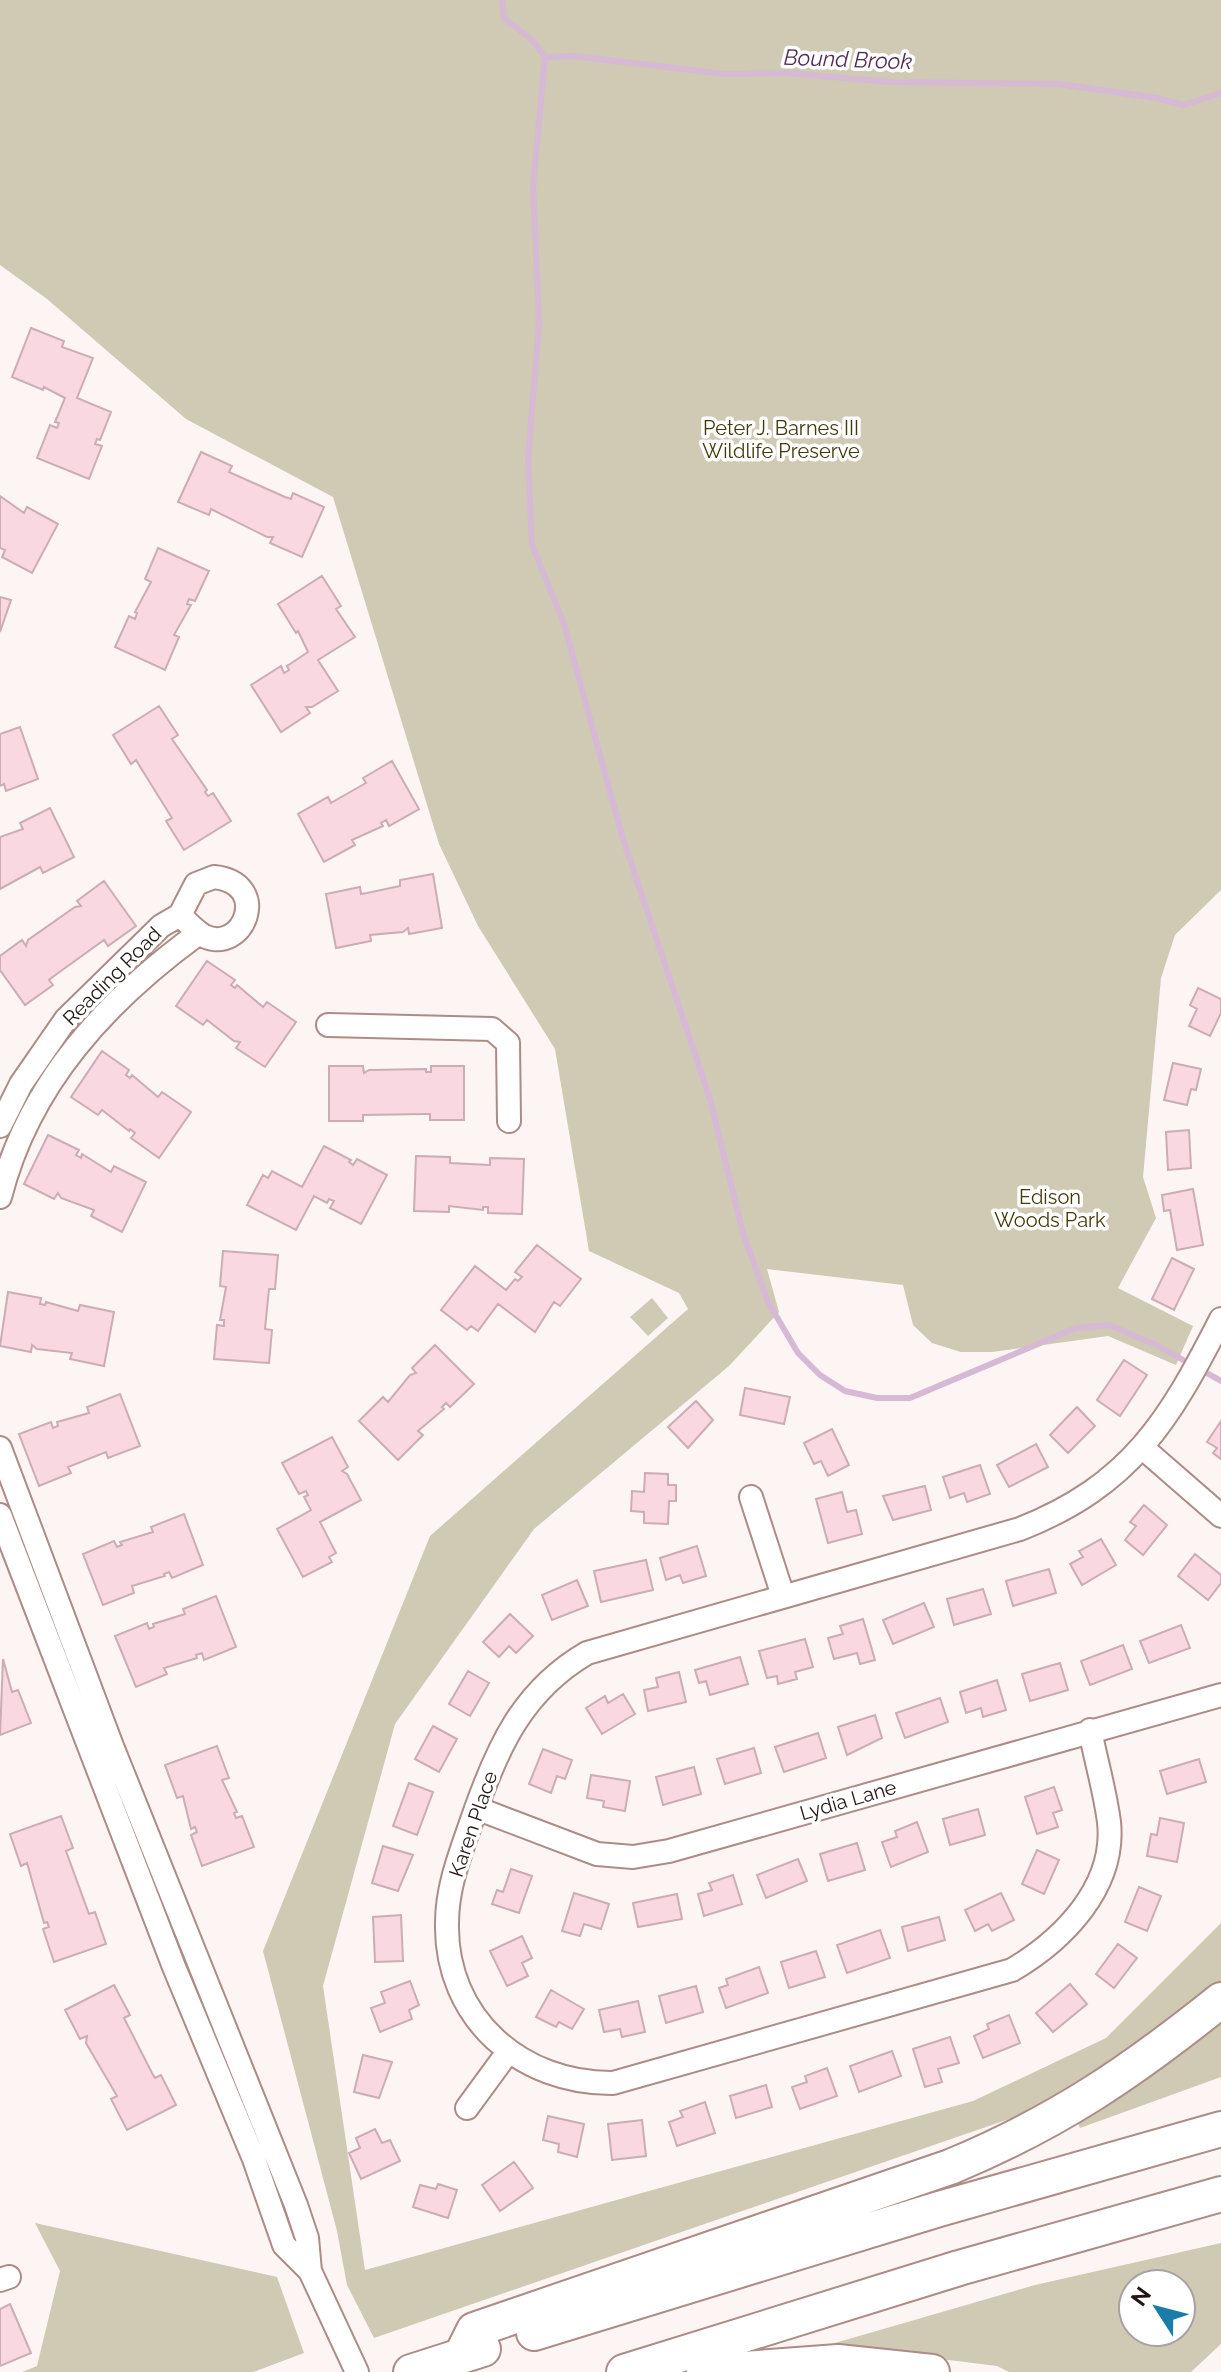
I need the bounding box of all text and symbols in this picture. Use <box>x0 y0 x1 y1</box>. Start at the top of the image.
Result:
water label: Bound Brook <box>783 44 913 74</box>
park label: Peter J. Barnes III Wildlife Preserve <box>702 416 860 463</box>
street label: Reading Road <box>58 922 166 1030</box>
park label: Edison Woods Park <box>994 1185 1106 1232</box>
street label: Karen Place <box>444 1768 502 1880</box>
street label: Lydia Lane <box>797 1775 899 1825</box>
north arrow <box>1117 2268 1197 2348</box>
text: N <box>1125 2282 1156 2311</box>

